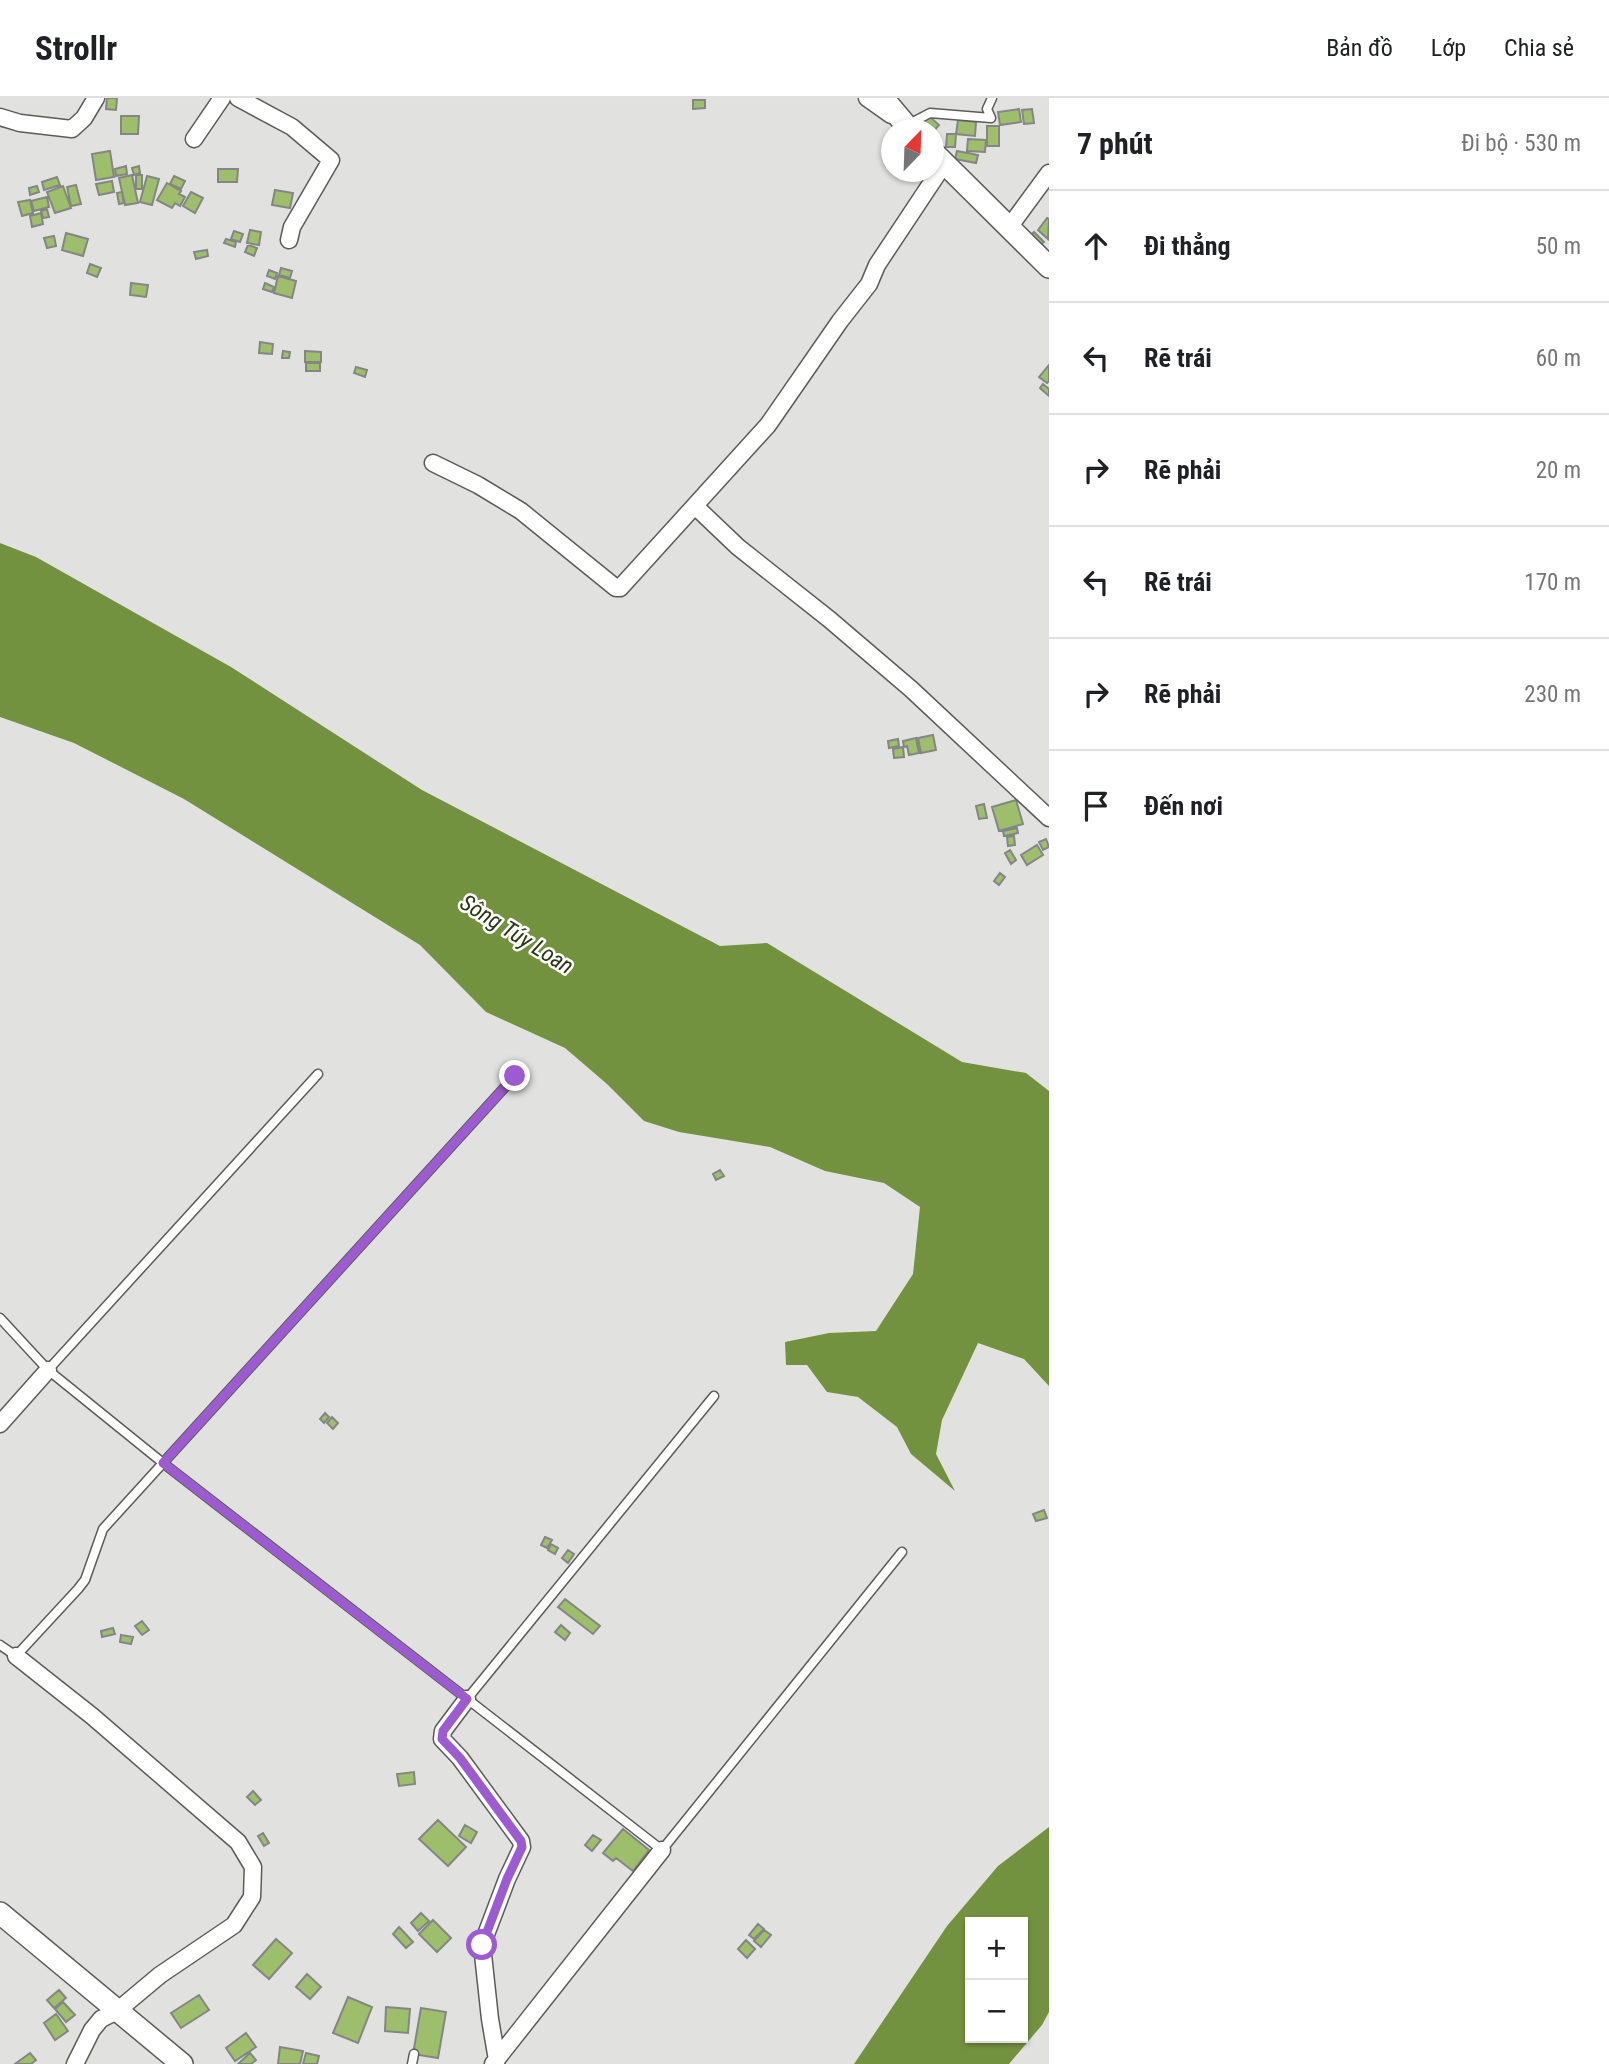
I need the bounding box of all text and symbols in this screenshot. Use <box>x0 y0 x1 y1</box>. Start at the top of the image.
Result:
text: Strollr <box>35 29 117 68</box>
text: Bản đồ <box>1326 34 1393 62</box>
text: Lớp <box>1431 34 1466 62</box>
text: Chia sẻ <box>1504 34 1574 62</box>
north arrow <box>881 119 944 182</box>
text: 7 phút <box>1077 126 1153 161</box>
text: Đi bộ · 530 m <box>1461 130 1581 157</box>
icon: ahead <box>1077 227 1115 265</box>
text: Đi thẳng <box>1144 231 1231 261</box>
text: 50 m <box>1536 233 1581 260</box>
icon: left <box>1077 339 1115 377</box>
text: Rẽ trái <box>1144 343 1212 373</box>
text: 60 m <box>1536 345 1581 372</box>
icon: right <box>1077 451 1115 489</box>
text: Rẽ phải <box>1144 455 1221 485</box>
text: 20 m <box>1536 457 1581 484</box>
icon: left <box>1077 563 1115 601</box>
text: Rẽ trái <box>1144 567 1212 597</box>
text: 170 m <box>1524 569 1581 596</box>
icon: right <box>1077 675 1115 713</box>
text: Rẽ phải <box>1144 679 1221 709</box>
text: 230 m <box>1524 681 1581 708</box>
icon: arrive <box>1077 787 1115 825</box>
text: Đến nơi <box>1144 791 1223 821</box>
water label: Sông Túy Loan <box>455 889 578 980</box>
route end <box>499 1060 530 1091</box>
map controls <box>965 1917 1028 2043</box>
button: + <box>965 1917 1028 1980</box>
route start <box>466 1929 497 1960</box>
button: − <box>965 1980 1028 2043</box>

